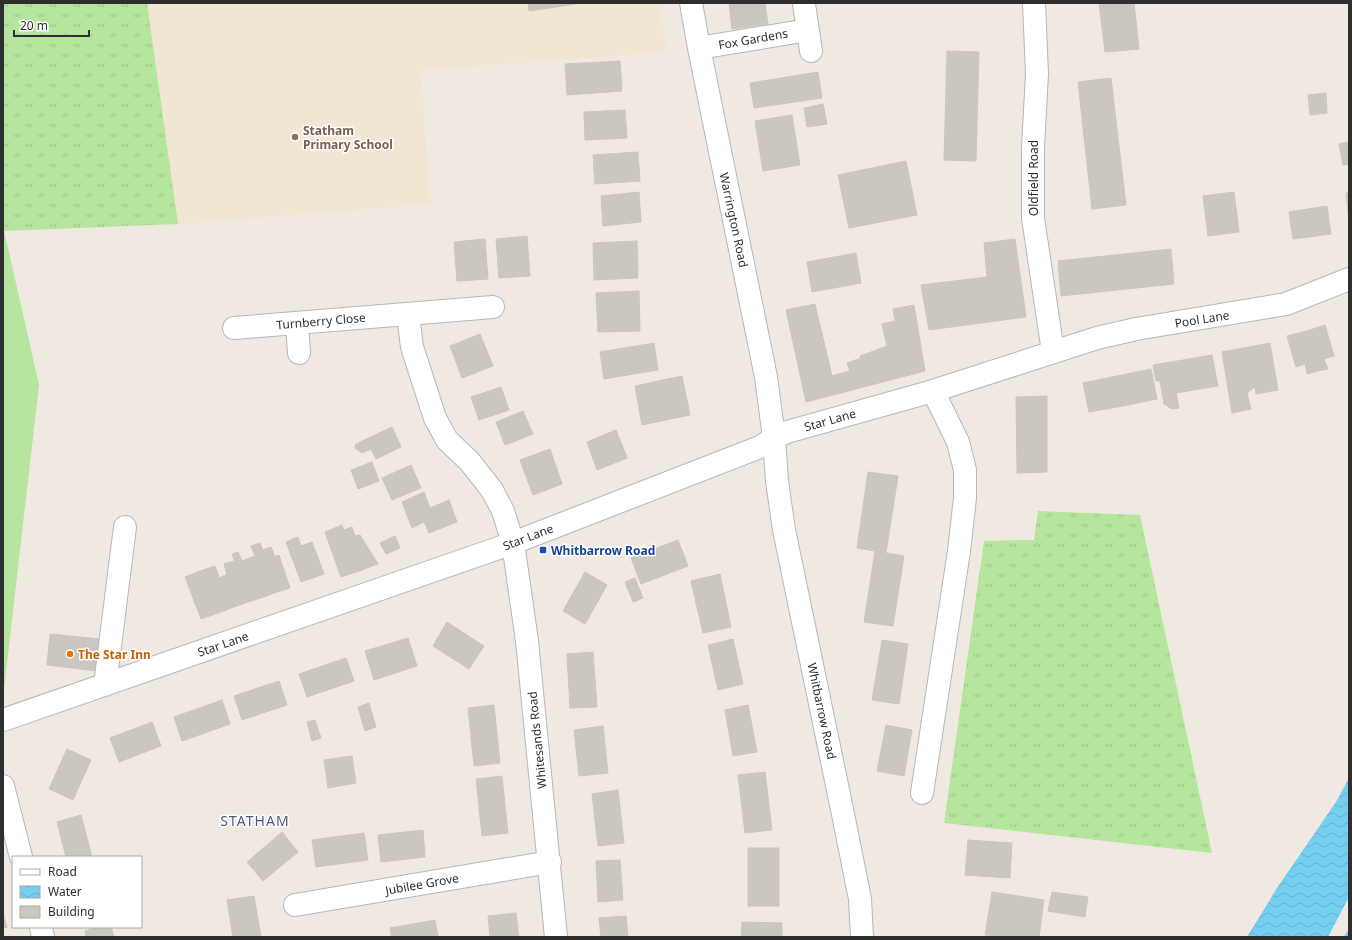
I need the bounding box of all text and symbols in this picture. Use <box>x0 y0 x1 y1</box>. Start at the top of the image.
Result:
scale bar <box>14 12 89 38</box>
text: 20 m <box>20 17 48 34</box>
street label: Fox Gardens <box>717 24 789 53</box>
place label: Statham Primary School <box>303 122 393 153</box>
marker: Statham Primary School <box>290 132 300 142</box>
street label: Oldfield Road <box>1025 140 1042 216</box>
street label: Warrington Road <box>716 171 752 269</box>
street label: Pool Lane <box>1173 306 1231 332</box>
street label: Turnberry Close <box>276 309 367 333</box>
street label: Star Lane <box>802 404 858 435</box>
street label: Star Lane <box>500 519 556 554</box>
place label: Whitbarrow Road <box>551 542 655 559</box>
marker: Whitbarrow Road <box>538 545 548 555</box>
street label: Star Lane <box>195 627 251 661</box>
place label: The Star Inn <box>78 646 151 663</box>
marker: The Star Inn <box>65 649 75 659</box>
street label: Whitbarrow Road <box>803 661 841 761</box>
street label: Whitesands Road <box>523 690 551 790</box>
district label: STATHAM <box>220 811 290 830</box>
legend <box>12 856 142 928</box>
text: Road <box>48 863 77 880</box>
street label: Jubilee Grove <box>383 869 460 899</box>
text: Water <box>48 883 82 900</box>
text: Building <box>48 903 95 920</box>

